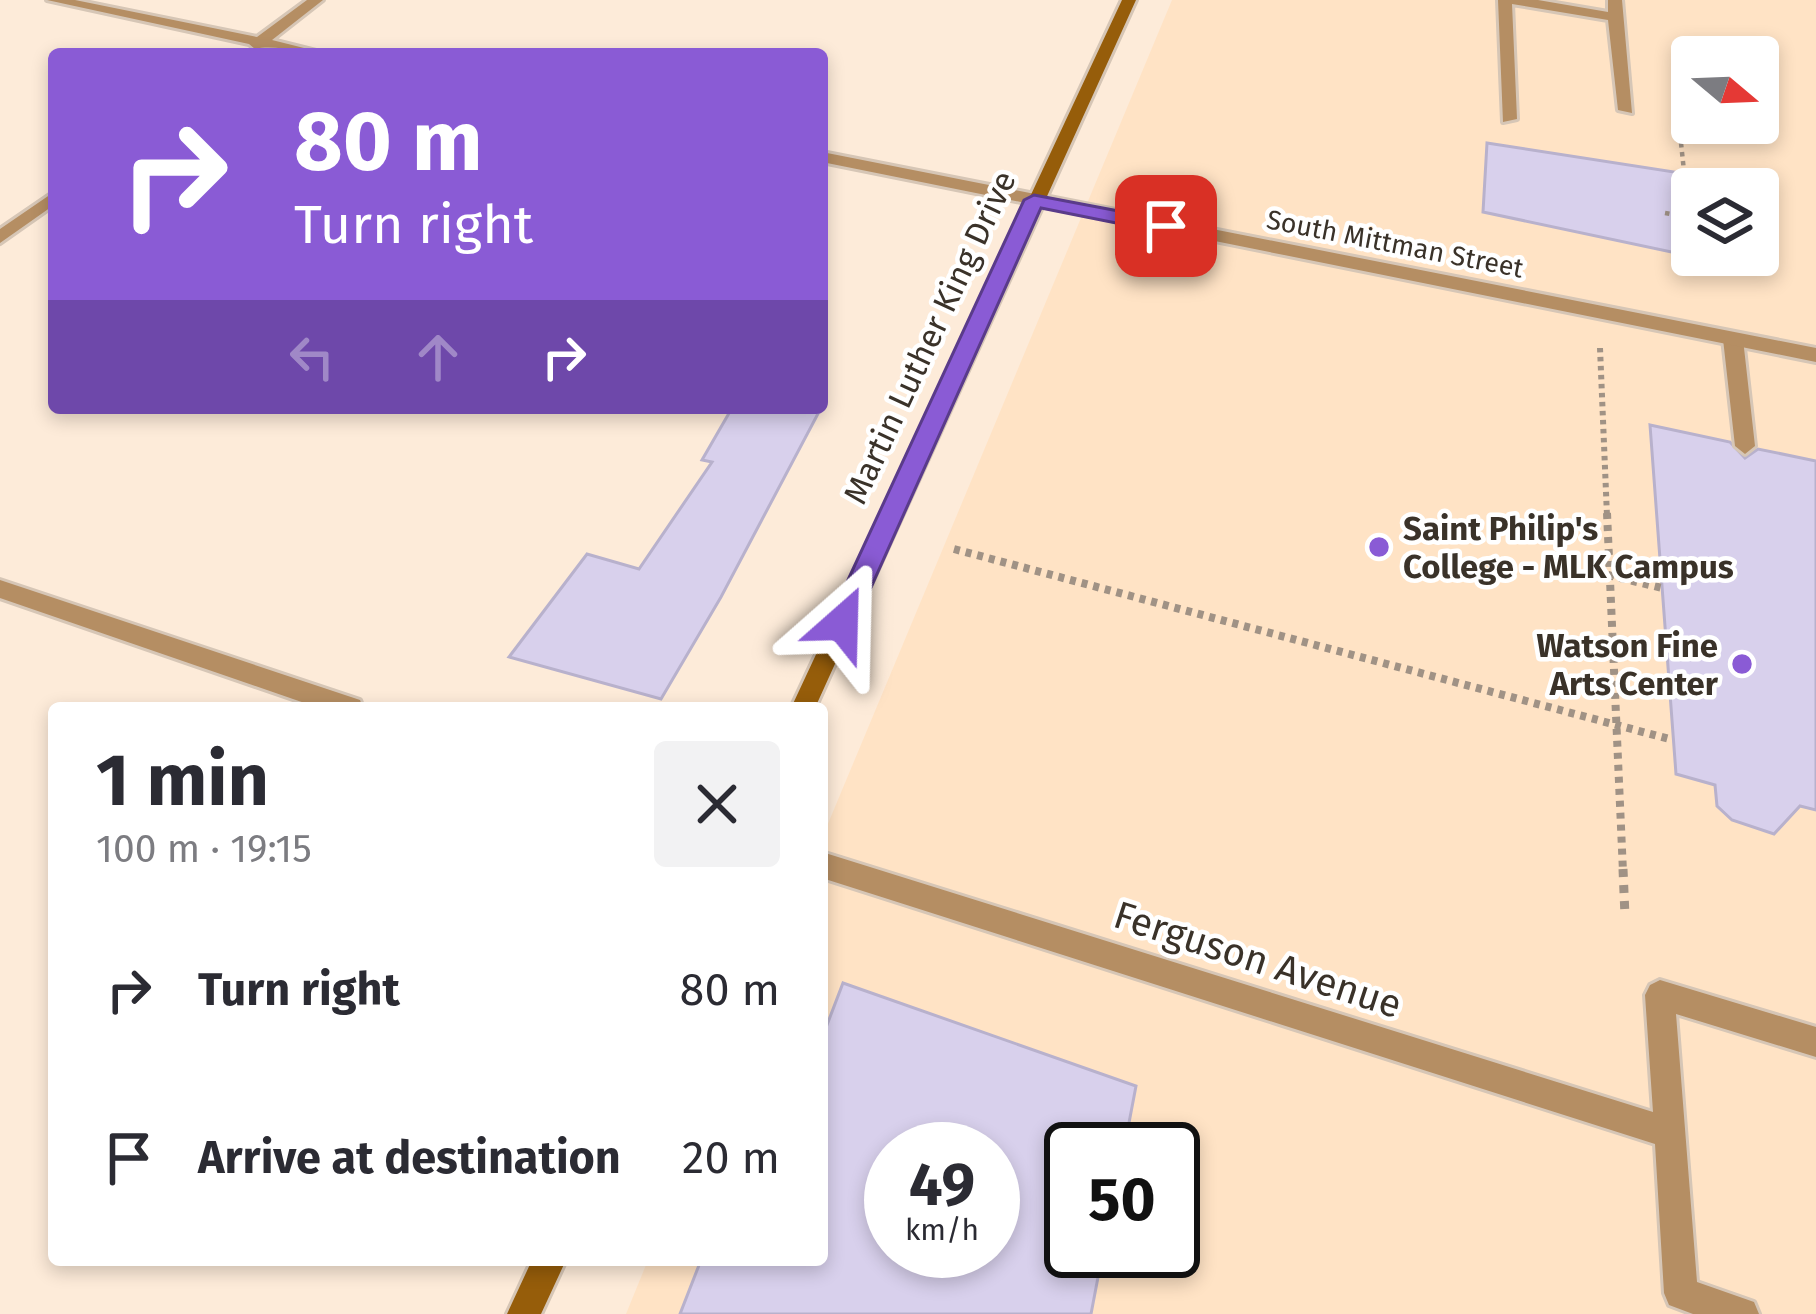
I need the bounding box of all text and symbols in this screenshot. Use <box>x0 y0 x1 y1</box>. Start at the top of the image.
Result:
north arrow <box>1671 36 1779 144</box>
map controls <box>1671 36 1779 276</box>
text: 80 m <box>294 91 483 192</box>
icon: right <box>96 96 252 252</box>
street label: Martin Luther King Drive <box>835 165 1025 510</box>
button: layers <box>1671 168 1779 276</box>
pin <box>1115 175 1217 277</box>
text: Turn right <box>294 193 533 257</box>
icon: arrive <box>1133 193 1199 259</box>
street label: South Mittman Street <box>1264 203 1526 285</box>
icon: left <box>279 324 345 390</box>
icon: ahead <box>405 324 471 390</box>
icon: right <box>531 324 597 390</box>
place label: Saint Philip's College - MLK Campus <box>1403 509 1734 587</box>
marker: Saint Philip's College - MLK Campus <box>1366 534 1392 560</box>
position arrow <box>779 560 905 686</box>
place label: Watson Fine Arts Center <box>1536 626 1719 704</box>
marker: Watson Fine Arts Center <box>1729 651 1755 677</box>
text: 1 min <box>96 738 269 824</box>
button: close <box>654 741 780 867</box>
text: 100 m · 19:15 <box>96 826 312 872</box>
street label: Ferguson Avenue <box>1108 892 1407 1028</box>
icon: right <box>96 957 162 1023</box>
text: Turn right <box>198 963 400 1017</box>
text: 80 m <box>680 963 780 1017</box>
speed limit sign: 50 <box>1044 1122 1200 1278</box>
icon: arrive <box>96 1125 162 1191</box>
text: Arrive at destination <box>198 1131 621 1185</box>
text: 20 m <box>682 1131 780 1185</box>
text: 49 <box>909 1149 975 1221</box>
text: km/h <box>905 1212 979 1248</box>

